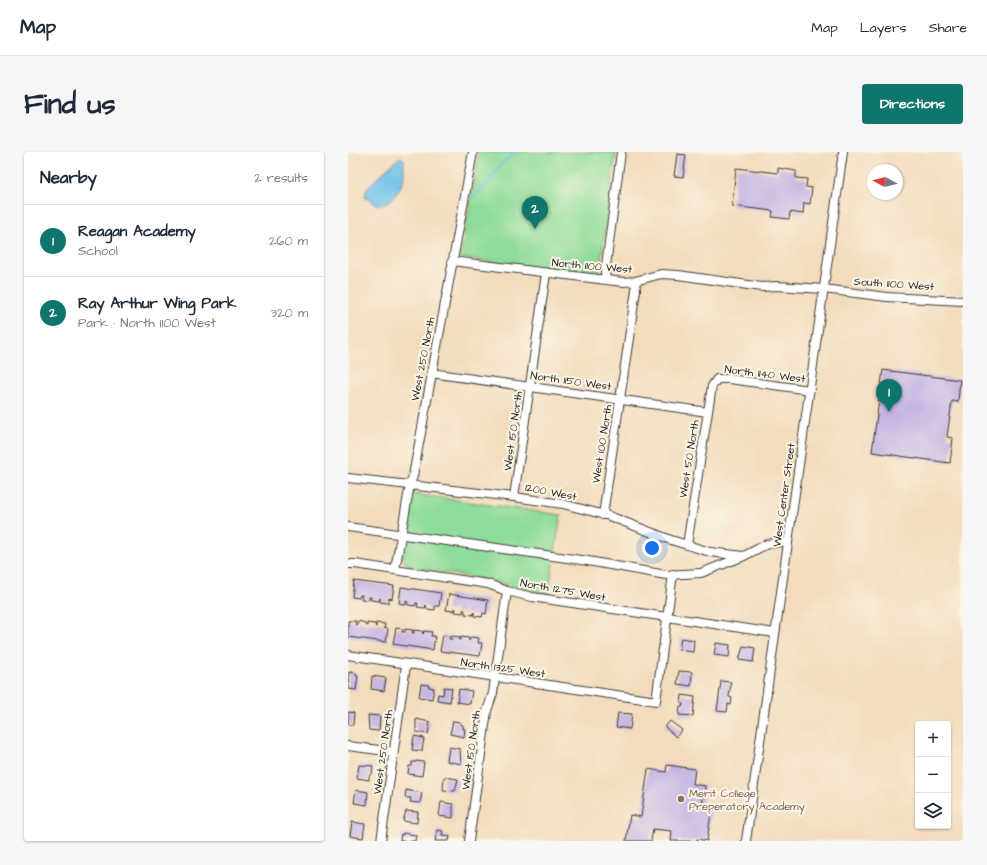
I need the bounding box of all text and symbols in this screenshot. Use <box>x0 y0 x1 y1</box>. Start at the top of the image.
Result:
text: Map <box>20 14 56 41</box>
text: Map <box>811 18 838 38</box>
text: Layers <box>860 18 907 38</box>
text: Share <box>929 18 967 38</box>
button: Directions <box>862 84 963 124</box>
text: Find us <box>24 85 115 124</box>
north arrow <box>867 164 903 200</box>
text: Nearby <box>40 166 97 190</box>
text: 2 results <box>254 169 308 187</box>
pin: 2 <box>522 196 548 229</box>
text: Reagan Academy <box>78 221 196 242</box>
text: 1 <box>52 232 54 250</box>
text: 260 m <box>269 232 308 250</box>
text: School <box>78 242 118 260</box>
street label: North 1100 West <box>551 255 633 277</box>
street label: South 1100 West <box>853 274 935 294</box>
text: Ray Arthur Wing Park <box>78 293 236 314</box>
text: 2 <box>49 304 57 322</box>
text: 320 m <box>270 304 308 322</box>
text: Park · North 1100 West <box>78 314 216 332</box>
street label: West 250 North <box>408 315 439 402</box>
street label: North 1140 West <box>724 362 807 386</box>
street label: North 1150 West <box>530 368 613 394</box>
pin: 1 <box>876 379 902 412</box>
street label: West 150 North <box>500 390 526 472</box>
street label: West 100 North <box>588 403 616 484</box>
street label: West 50 North <box>675 418 703 499</box>
street label: West Center Street <box>769 442 799 548</box>
street label: 1200 West <box>524 480 579 504</box>
your location <box>642 538 662 558</box>
street label: North 1275 West <box>519 575 607 605</box>
street label: North 1325 West <box>460 655 547 681</box>
street label: West 250 North <box>370 708 396 795</box>
street label: West 150 North <box>458 709 484 791</box>
map controls <box>915 721 951 829</box>
button: + <box>915 721 951 757</box>
button: − <box>915 757 951 793</box>
place label: Merit College Preperatory Academy <box>689 786 805 815</box>
button: layers <box>915 793 951 829</box>
marker: Merit College Preperatory Academy <box>676 794 686 804</box>

